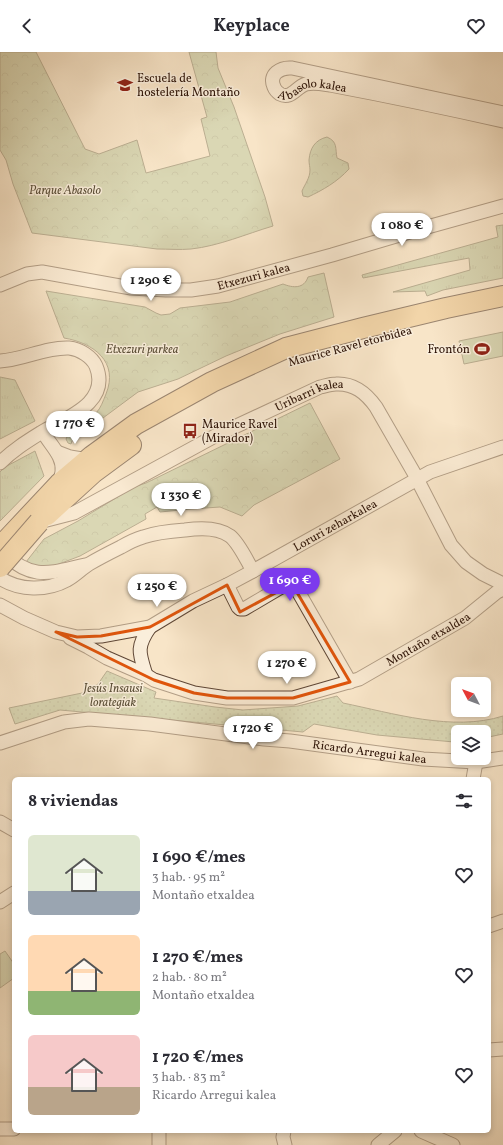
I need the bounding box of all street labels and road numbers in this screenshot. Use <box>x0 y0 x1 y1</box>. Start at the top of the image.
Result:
street label: Abasolo kalea <box>275 76 348 105</box>
street label: Etxezuri kalea <box>216 260 292 295</box>
street label: Maurice Ravel etorbidea <box>287 323 414 371</box>
street label: Uribarri kalea <box>272 377 344 416</box>
street label: Loruri zeharkalea <box>291 496 380 556</box>
street label: Montaño etxaldea <box>384 609 475 671</box>
street label: Ricardo Arregui kalea <box>311 737 427 768</box>

